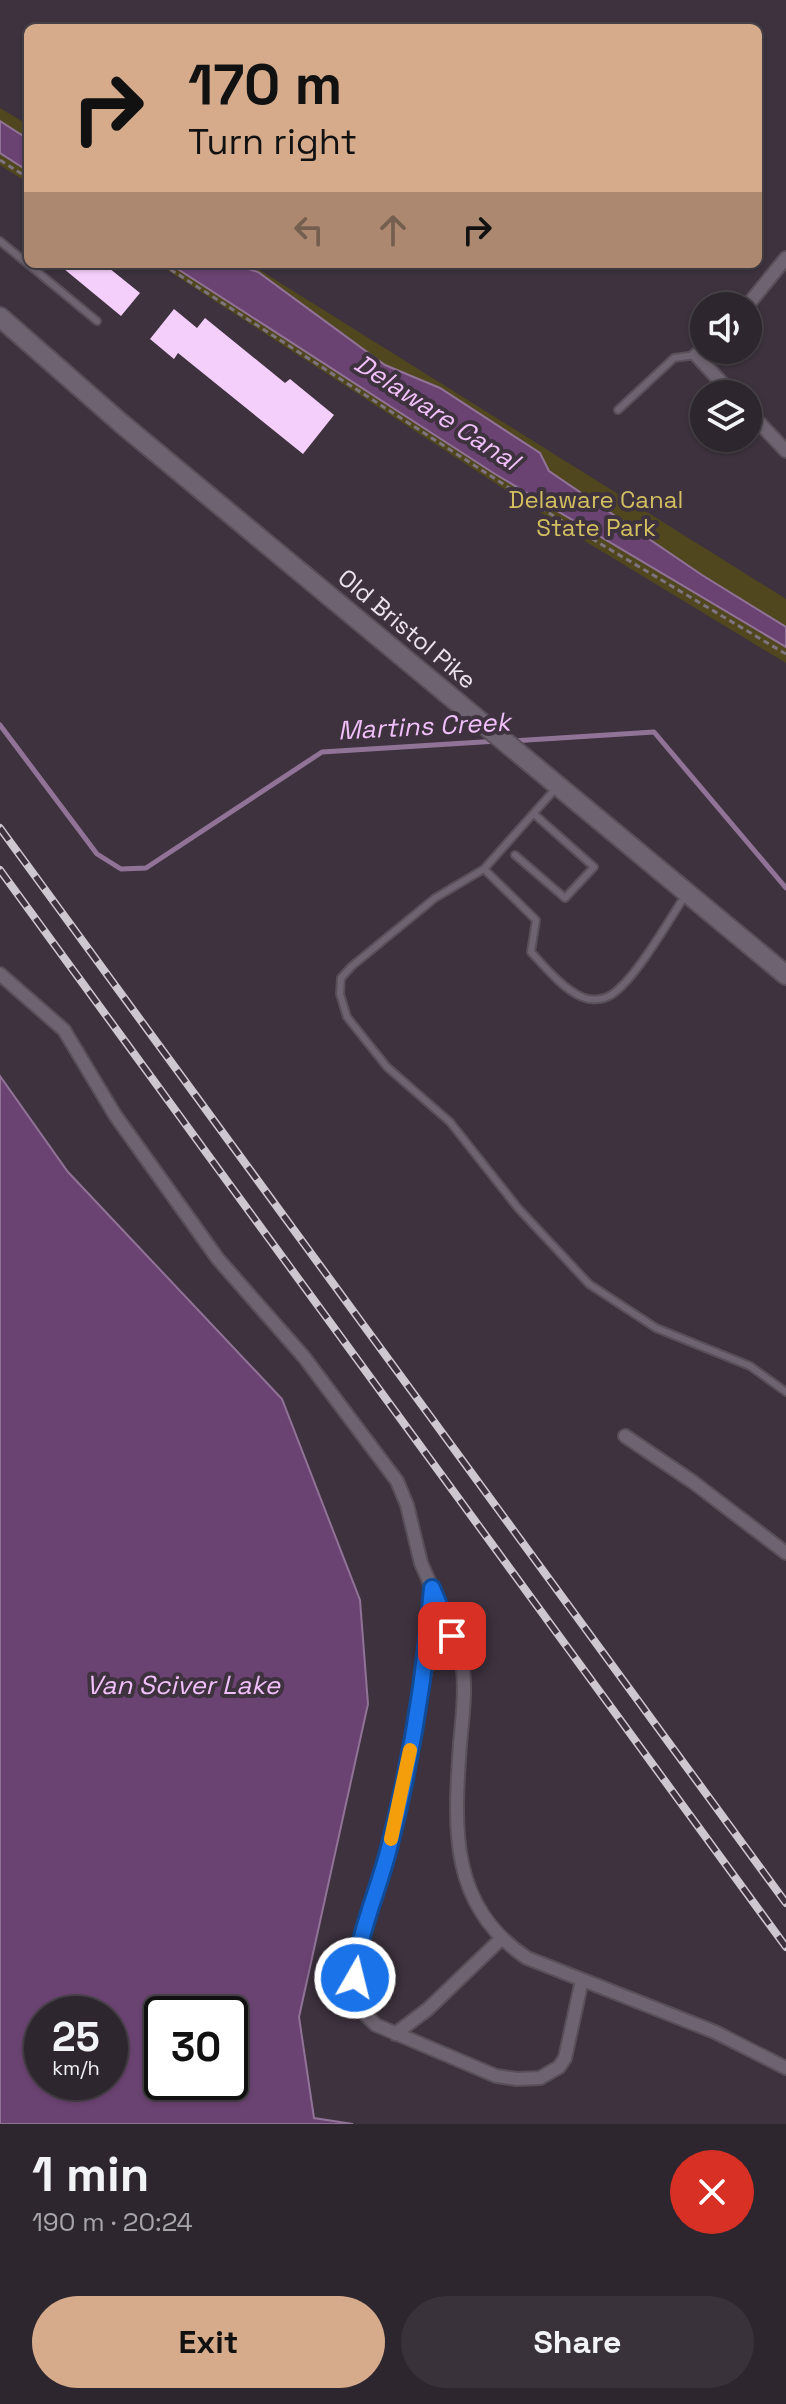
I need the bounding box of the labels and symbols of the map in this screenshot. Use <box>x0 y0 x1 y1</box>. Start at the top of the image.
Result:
water label: Delaware Canal <box>348 346 528 479</box>
park label: Delaware Canal State Park <box>509 484 683 543</box>
street label: Old Bristol Pike <box>332 562 483 695</box>
water label: Martins Creek <box>337 704 514 747</box>
pin <box>418 1602 486 1670</box>
water label: Van Sciver Lake <box>86 1668 281 1702</box>
position arrow <box>313 1936 397 2020</box>
speed limit sign: 30 <box>144 1996 248 2100</box>

